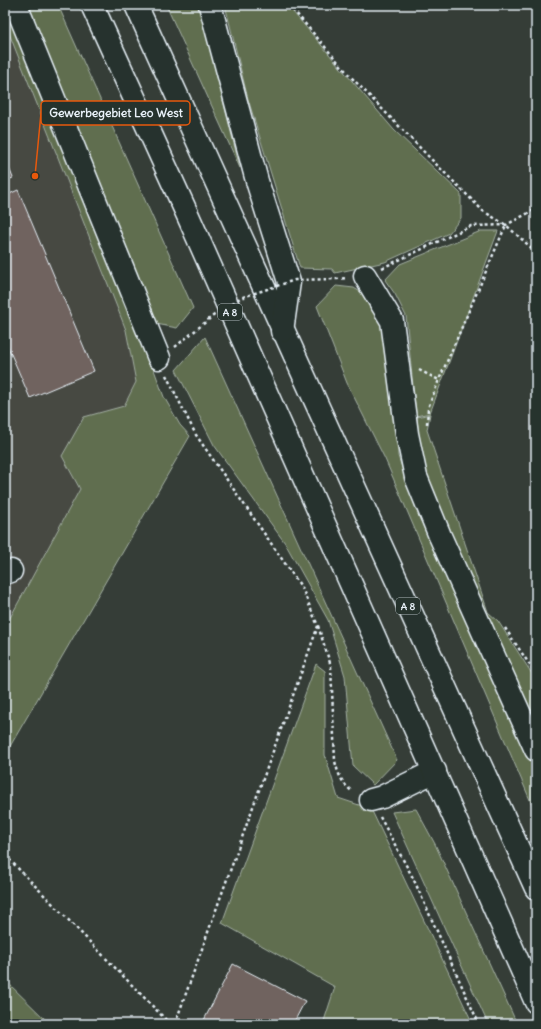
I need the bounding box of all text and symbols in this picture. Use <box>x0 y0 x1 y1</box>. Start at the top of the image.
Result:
callout: Gewerbegebiet Leo West <box>41 101 190 125</box>
text: Gewerbegebiet Leo West <box>49 105 184 121</box>
road number: A 8 <box>218 304 242 320</box>
road number: A 8 <box>396 598 420 614</box>

